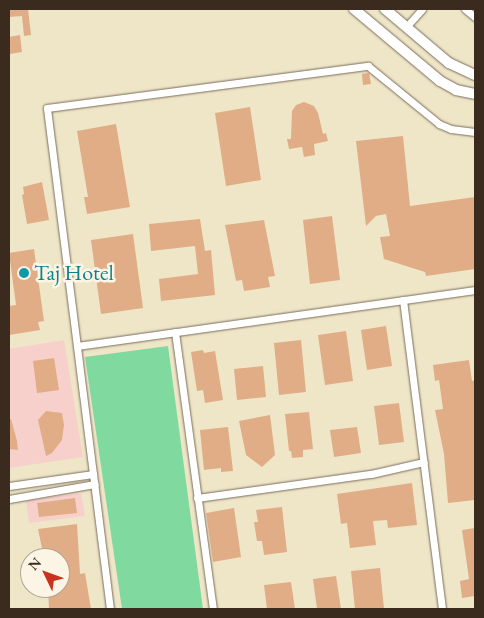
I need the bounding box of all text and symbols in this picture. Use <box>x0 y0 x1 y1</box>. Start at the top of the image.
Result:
place label: Taj Hotel <box>34 260 114 286</box>
marker: Taj Hotel <box>18 267 30 279</box>
north arrow <box>20 548 70 598</box>
text: N <box>24 553 45 574</box>

